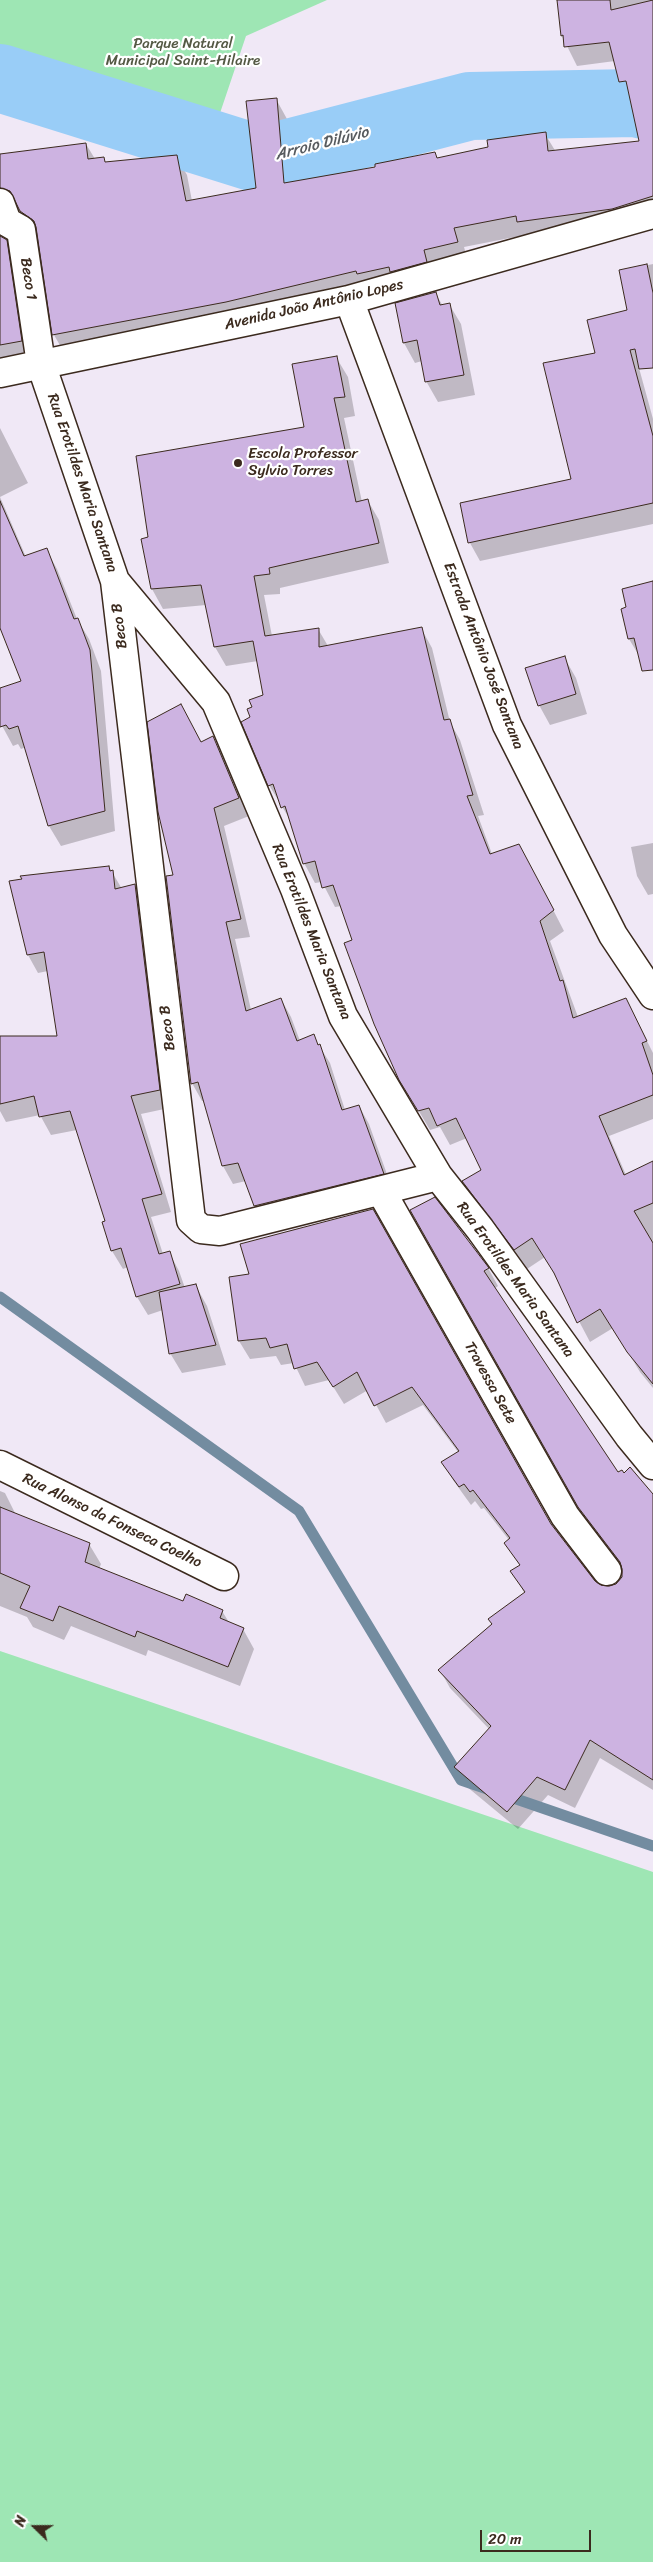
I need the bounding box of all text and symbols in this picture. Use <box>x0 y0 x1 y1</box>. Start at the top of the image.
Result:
park label: Parque Natural Municipal Saint-Hilaire <box>106 35 260 70</box>
water label: Arroio Dilúvio <box>274 123 370 165</box>
street label: Beco 1 <box>16 257 40 301</box>
street label: Avenida João Antônio Lopes <box>223 276 405 334</box>
street label: Rua Erotildes Maria Santana <box>43 391 121 575</box>
place label: Escola Professor Sylvio Torres <box>248 445 358 480</box>
marker: Escola Professor Sylvio Torres <box>232 457 244 469</box>
street label: Estrada Antônio José Santana <box>439 560 527 752</box>
street label: Beco B <box>108 602 132 650</box>
street label: Rua Erotildes Maria Santana <box>267 842 355 1022</box>
street label: Beco B <box>156 1004 180 1052</box>
street label: Rua Erotildes Maria Santana <box>453 1199 577 1361</box>
street label: Travessa Sete <box>460 1339 520 1427</box>
street label: Rua Alonso da Fonseca Coelho <box>19 1470 205 1572</box>
north arrow <box>10 2502 60 2552</box>
text: N <box>7 2512 34 2530</box>
scale bar <box>483 2520 594 2552</box>
text: 20 m <box>488 2526 522 2552</box>

